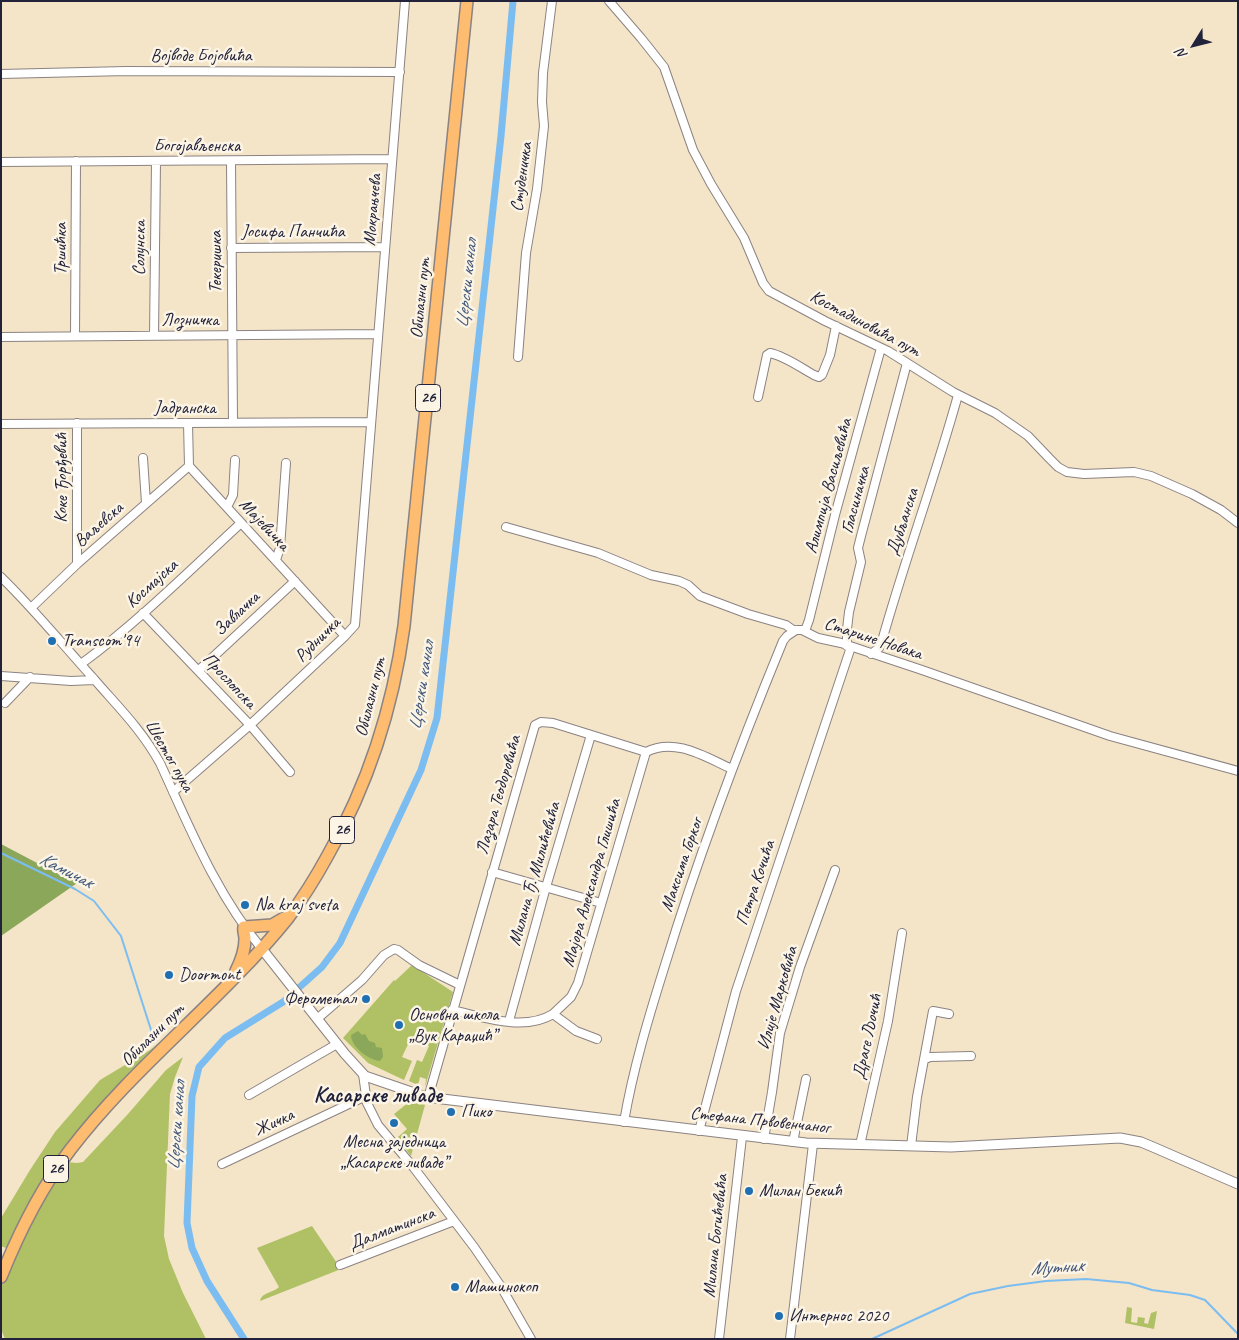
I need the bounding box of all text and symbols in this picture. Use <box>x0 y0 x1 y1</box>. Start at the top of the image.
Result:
north arrow <box>1169 20 1219 70</box>
street label: Војводе Бојовића <box>150 45 252 67</box>
text: N <box>1172 46 1191 63</box>
street label: Богојављенска <box>154 135 240 157</box>
street label: Студеничка <box>506 141 538 213</box>
street label: Мокрањчева <box>359 173 387 247</box>
street label: Солунска <box>129 220 151 276</box>
street label: Јосифа Панчића <box>241 221 345 243</box>
street label: Тршићка <box>50 223 72 275</box>
street label: Текеришка <box>205 231 227 293</box>
water label: Церски канал <box>451 239 483 329</box>
street label: Обилазни пут <box>406 256 436 340</box>
street label: Костадиновића пут <box>806 286 924 362</box>
street label: Лозничка <box>161 309 219 331</box>
road number: 26 <box>416 384 440 412</box>
street label: Јадранска <box>154 397 216 419</box>
street label: Алимпија Васиљевића <box>801 416 857 556</box>
street label: Коке Ђорђевић <box>51 433 73 523</box>
street label: Гласиначка <box>837 464 875 536</box>
street label: Дубљанска <box>882 486 924 558</box>
street label: Мајевичка <box>234 494 294 556</box>
street label: Ваљевска <box>70 498 128 552</box>
street label: Космајска <box>121 555 183 613</box>
street label: Завлачка <box>209 587 265 641</box>
street label: Рудничка <box>291 613 345 667</box>
street label: Старине Новака <box>821 613 925 665</box>
place label: Transcom'94 <box>62 630 139 652</box>
marker: Transcom'94 <box>46 635 58 647</box>
water label: Церски канал <box>404 640 440 732</box>
street label: Прослопска <box>197 648 261 714</box>
street label: Обилазни пут <box>351 655 391 739</box>
street label: Шестог пука <box>140 716 198 796</box>
street label: Лазара Теодоровића <box>472 733 526 857</box>
street label: Мајора Александра Глишића <box>558 796 626 970</box>
street label: Милана Ђ. Милићевића <box>504 800 566 948</box>
road number: 26 <box>330 816 354 844</box>
street label: Максима Горког <box>656 816 708 914</box>
street label: Петра Кочића <box>731 838 781 928</box>
water label: Камичак <box>35 848 97 894</box>
place label: Na kraj sveta <box>255 894 338 916</box>
marker: Na kraj sveta <box>239 899 251 911</box>
street label: Илије Марковића <box>753 944 803 1052</box>
place label: Doormont <box>179 964 240 986</box>
marker: Doormont <box>163 969 175 981</box>
place label: Ферометал <box>284 988 356 1010</box>
street label: Драге Љочић <box>848 992 888 1082</box>
marker: Ферометал <box>360 993 372 1005</box>
street label: Обилазни пут <box>117 999 189 1071</box>
place label: Основна школа „Вук Караџић” <box>409 1004 499 1046</box>
marker: Основна школа „Вук Караџић” <box>393 1019 405 1031</box>
water label: Церски канал <box>163 1081 191 1171</box>
district label: Касарске ливаде <box>314 1083 442 1109</box>
place label: Пико <box>461 1101 492 1123</box>
street label: Стефана Првовенчаног <box>689 1103 831 1139</box>
street label: Жичка <box>251 1104 297 1142</box>
marker: Пико <box>445 1106 457 1118</box>
marker: Месна заједница „Касарске ливаде” <box>388 1117 400 1129</box>
place label: Месна заједница „Касарске ливаде” <box>341 1131 447 1174</box>
road number: 26 <box>44 1156 68 1182</box>
street label: Милана Богићевића <box>699 1173 733 1299</box>
place label: Милан Бекић <box>759 1180 842 1202</box>
marker: Милан Бекић <box>743 1185 755 1197</box>
street label: Далматинска <box>346 1203 438 1255</box>
water label: Мутник <box>1030 1255 1084 1281</box>
place label: Машинокоп <box>465 1276 537 1298</box>
marker: Машинокоп <box>449 1281 461 1293</box>
place label: Интернос 2020 <box>789 1305 888 1327</box>
marker: Интернос 2020 <box>773 1310 785 1322</box>

